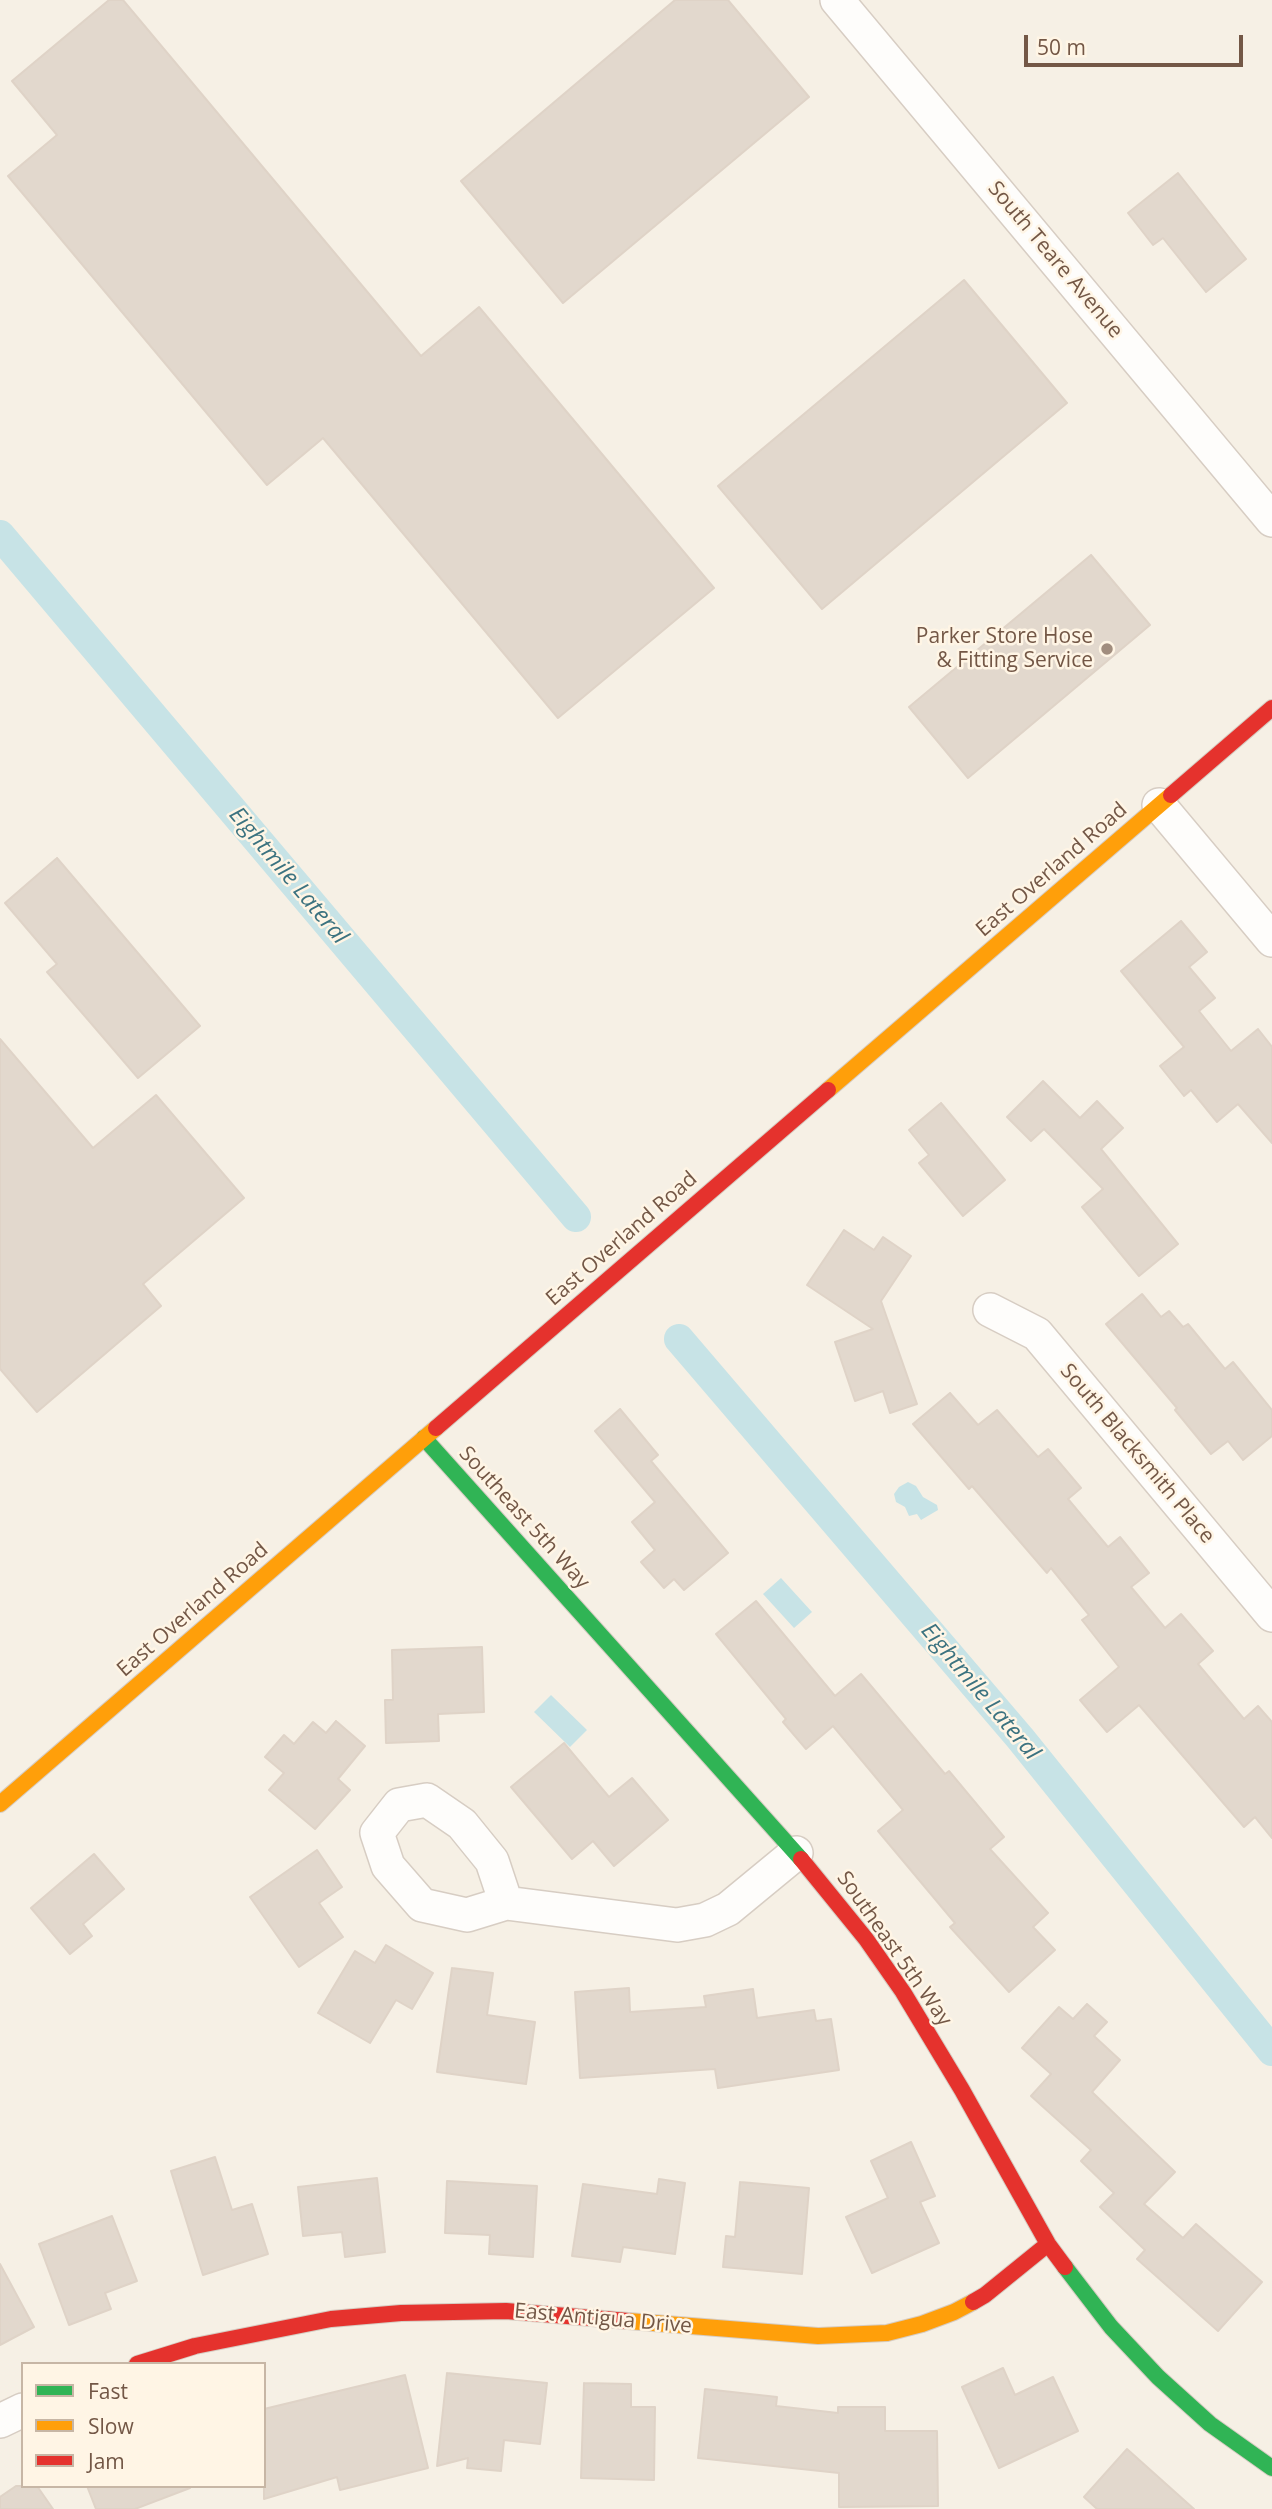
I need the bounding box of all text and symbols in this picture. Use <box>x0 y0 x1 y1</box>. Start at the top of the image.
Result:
scale bar <box>1027 21 1246 65</box>
text: 50 m <box>1037 33 1086 61</box>
street label: South Teare Avenue <box>982 177 1128 343</box>
place label: Parker Store Hose & Fitting Service <box>916 624 1093 674</box>
marker: Parker Store Hose & Fitting Service <box>1099 641 1115 657</box>
street label: East Overland Road <box>971 798 1133 942</box>
water label: Eightmile Lateral <box>223 802 353 950</box>
street label: East Overland Road <box>541 1167 703 1311</box>
street label: South Blacksmith Place <box>1055 1359 1219 1549</box>
street label: Southeast 5th Way <box>453 1441 595 1595</box>
street label: East Overland Road <box>112 1538 274 1682</box>
water label: Eightmile Lateral <box>915 1618 1045 1766</box>
street label: Southeast 5th Way <box>831 1867 957 2031</box>
street label: East Antigua Drive <box>513 2299 693 2339</box>
legend <box>21 2362 266 2488</box>
text: Fast <box>88 2377 128 2405</box>
text: Slow <box>88 2412 134 2440</box>
text: Jam <box>88 2447 125 2475</box>

